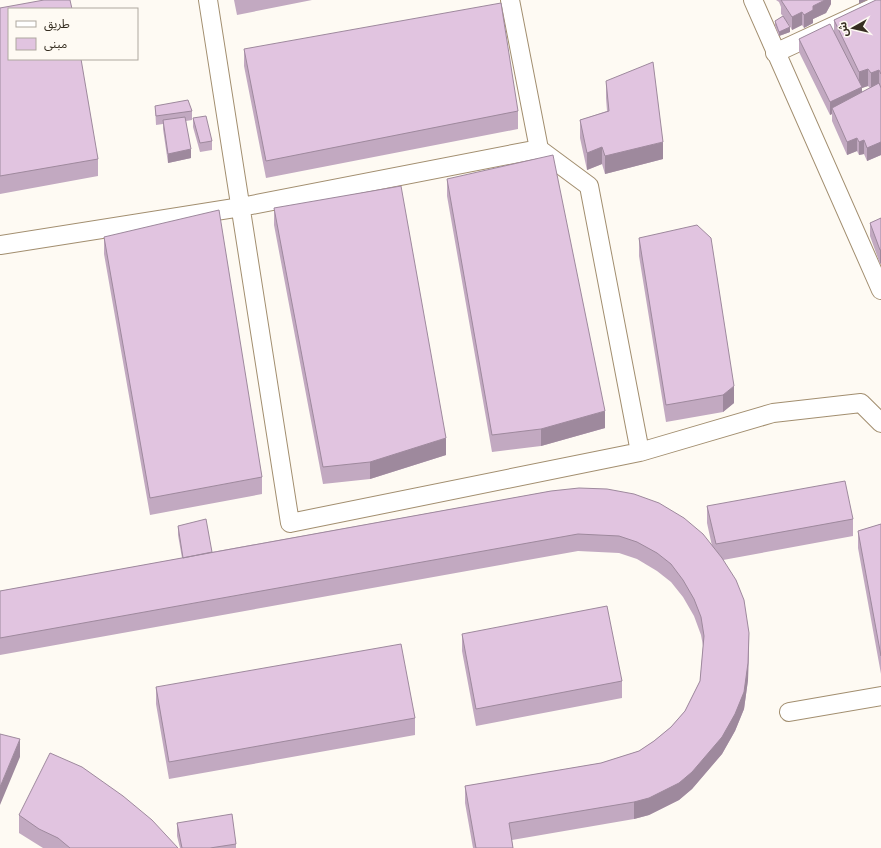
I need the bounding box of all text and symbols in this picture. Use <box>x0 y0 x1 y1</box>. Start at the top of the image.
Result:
legend <box>8 8 138 60</box>
north arrow <box>833 8 873 48</box>
text: طريق <box>44 17 70 32</box>
text: ش <box>836 21 851 38</box>
text: مبنى <box>44 37 67 51</box>

